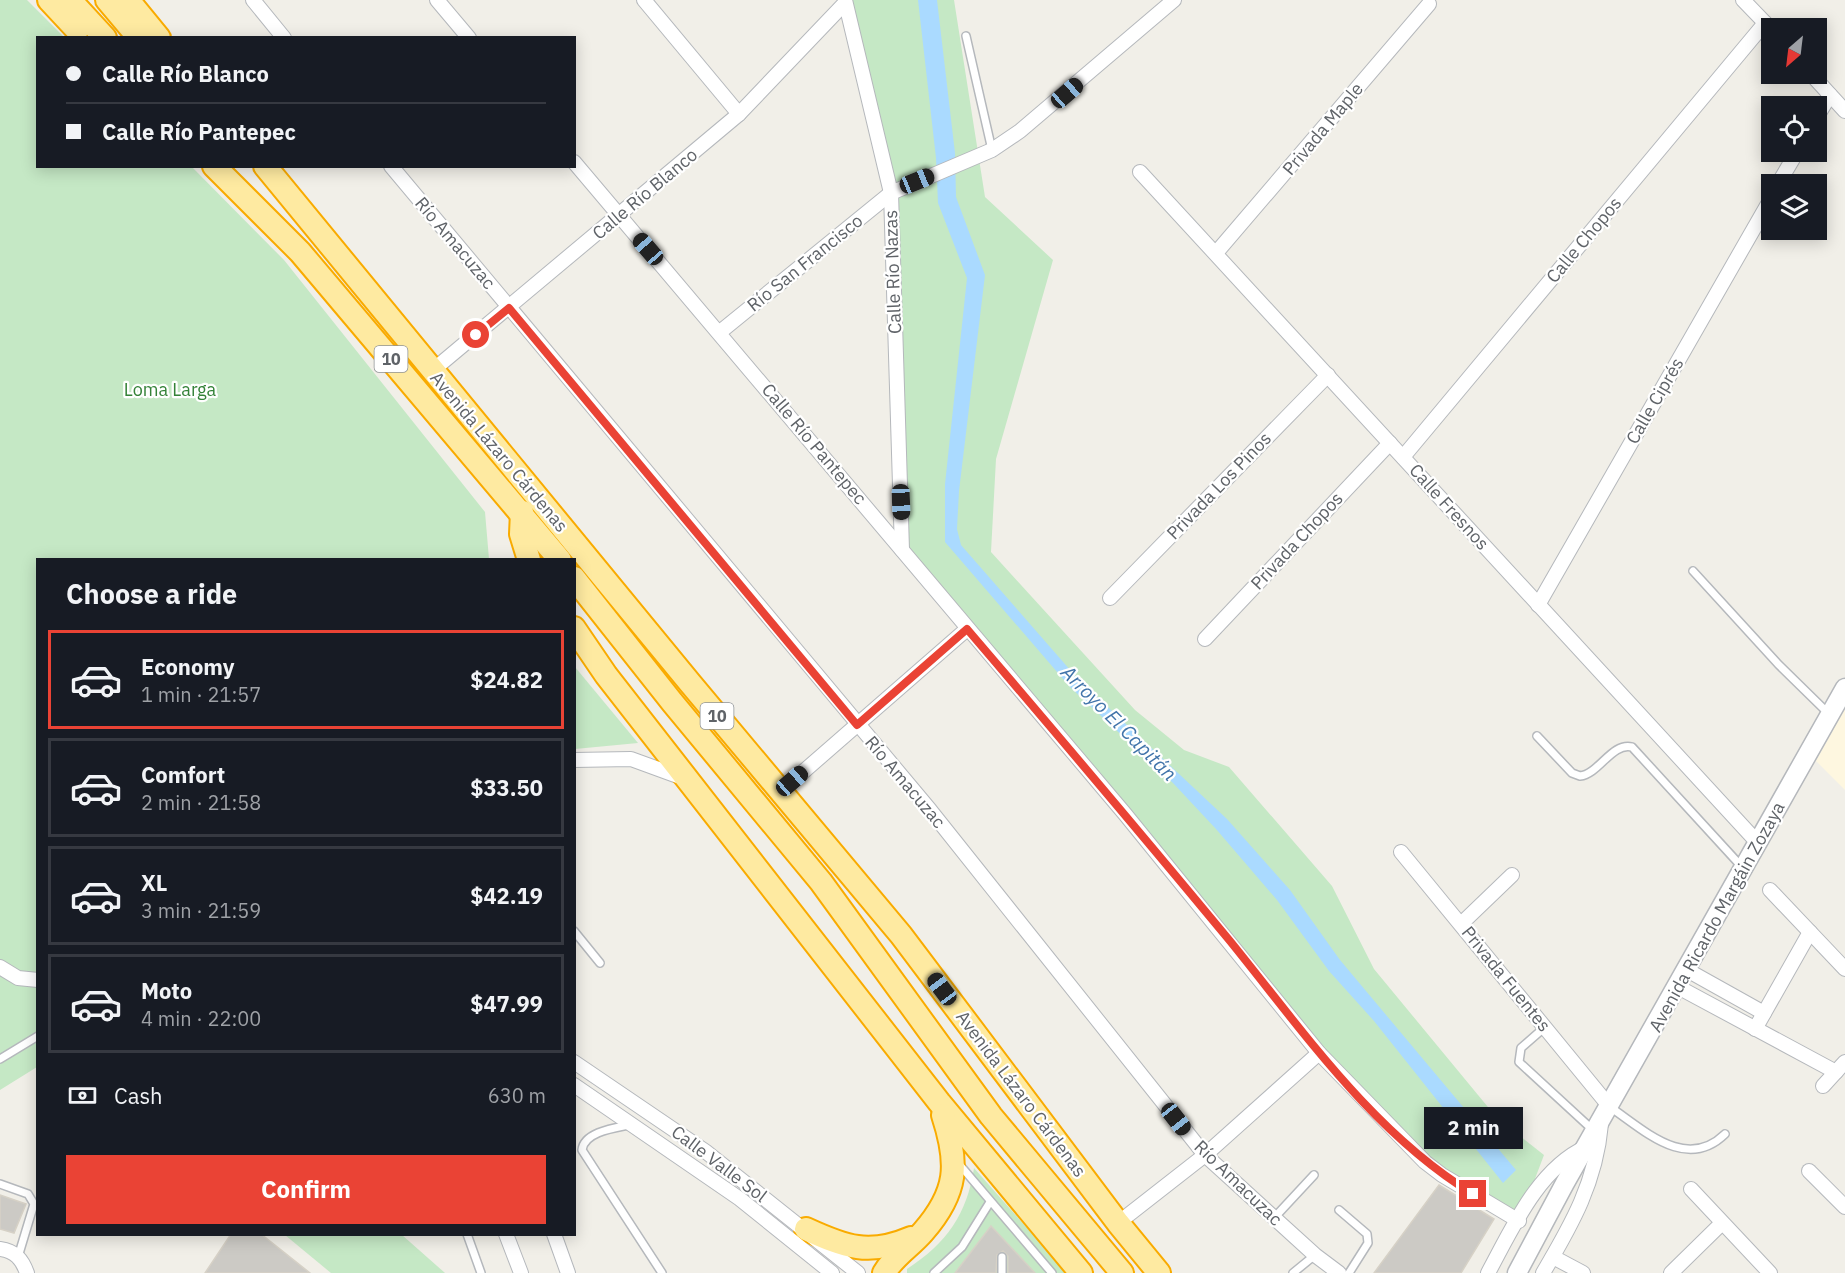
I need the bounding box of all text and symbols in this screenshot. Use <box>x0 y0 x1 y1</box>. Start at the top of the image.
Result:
north arrow <box>1761 18 1827 84</box>
map controls <box>1761 18 1827 240</box>
text: Calle Río Blanco <box>102 59 269 88</box>
car <box>1048 74 1086 112</box>
street label: Privada Maple <box>1277 78 1368 180</box>
button: locate <box>1761 96 1827 162</box>
text: Calle Río Pantepec <box>102 117 296 146</box>
street label: Calle Río Blanco <box>587 143 702 244</box>
car <box>897 166 937 196</box>
button: layers <box>1761 174 1827 240</box>
street label: Río Amacuzac <box>410 192 501 294</box>
street label: Calle Chopos <box>1541 192 1626 287</box>
street label: Río San Francisco <box>742 209 867 316</box>
street label: Calle Río Nazas <box>879 210 906 334</box>
car <box>629 230 667 268</box>
route start <box>462 321 489 348</box>
road number: 10 <box>374 346 408 372</box>
street label: Calle Ciprés <box>1621 353 1689 448</box>
street label: Avenida Lázaro Cárdenas <box>426 367 573 537</box>
park label: Loma Larga <box>124 378 217 401</box>
street label: Calle Río Pantepec <box>757 378 872 509</box>
street label: Privada Los Pinos <box>1161 427 1276 544</box>
street label: Calle Fresnos <box>1405 459 1494 555</box>
car <box>891 484 911 520</box>
street label: Privada Chopos <box>1246 487 1348 594</box>
text: Choose a ride <box>66 576 237 611</box>
text: Economy <box>141 652 235 681</box>
icon: car <box>69 653 123 707</box>
water label: Arroyo El Capitán <box>1055 658 1183 786</box>
text: $24.82 <box>470 665 543 694</box>
text: 1 min · 21:57 <box>141 681 261 708</box>
road number: 10 <box>700 703 734 729</box>
street label: Río Amacuzac <box>860 731 951 833</box>
text: Comfort <box>141 760 225 789</box>
icon: car <box>69 761 123 815</box>
car <box>773 762 811 800</box>
text: $33.50 <box>470 773 543 802</box>
text: 2 min · 21:58 <box>141 789 261 816</box>
street label: Avenida Ricardo Margáin Zozaya <box>1644 797 1790 1036</box>
text: XL <box>141 868 167 897</box>
icon: car <box>69 869 123 923</box>
text: $42.19 <box>470 881 543 910</box>
text: 3 min · 21:59 <box>141 897 261 924</box>
street label: Privada Fuentes <box>1457 921 1556 1036</box>
car <box>924 969 960 1009</box>
text: Moto <box>141 976 192 1005</box>
icon: car <box>69 977 123 1031</box>
text: $47.99 <box>470 989 543 1018</box>
text: 4 min · 22:00 <box>141 1005 261 1032</box>
street label: Avenida Lázaro Cárdenas <box>951 1006 1091 1181</box>
icon: cash <box>66 1079 99 1112</box>
text: Cash <box>114 1081 163 1110</box>
text: 630 m <box>488 1082 546 1109</box>
car <box>1158 1099 1194 1139</box>
callout: 2 min <box>1424 1107 1522 1149</box>
text: 2 min <box>1447 1114 1500 1141</box>
street label: Calle Valle Sol <box>667 1120 772 1207</box>
street label: Río Amacuzac <box>1190 1135 1287 1230</box>
button: Confirm <box>66 1155 546 1224</box>
route end <box>1459 1180 1486 1207</box>

